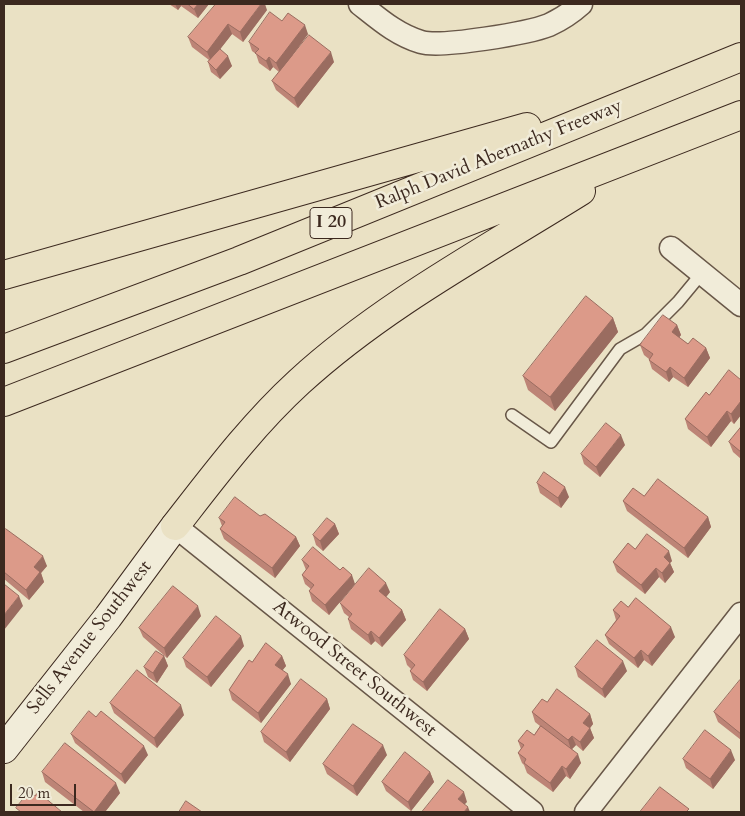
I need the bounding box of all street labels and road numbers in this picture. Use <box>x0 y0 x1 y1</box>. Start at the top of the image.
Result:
street label: Ralph David Abernathy Freeway <box>372 95 626 215</box>
road number: I 20 <box>310 208 352 238</box>
street label: Sells Avenue Southwest <box>23 557 157 719</box>
street label: Atwood Street Southwest <box>267 596 441 742</box>

